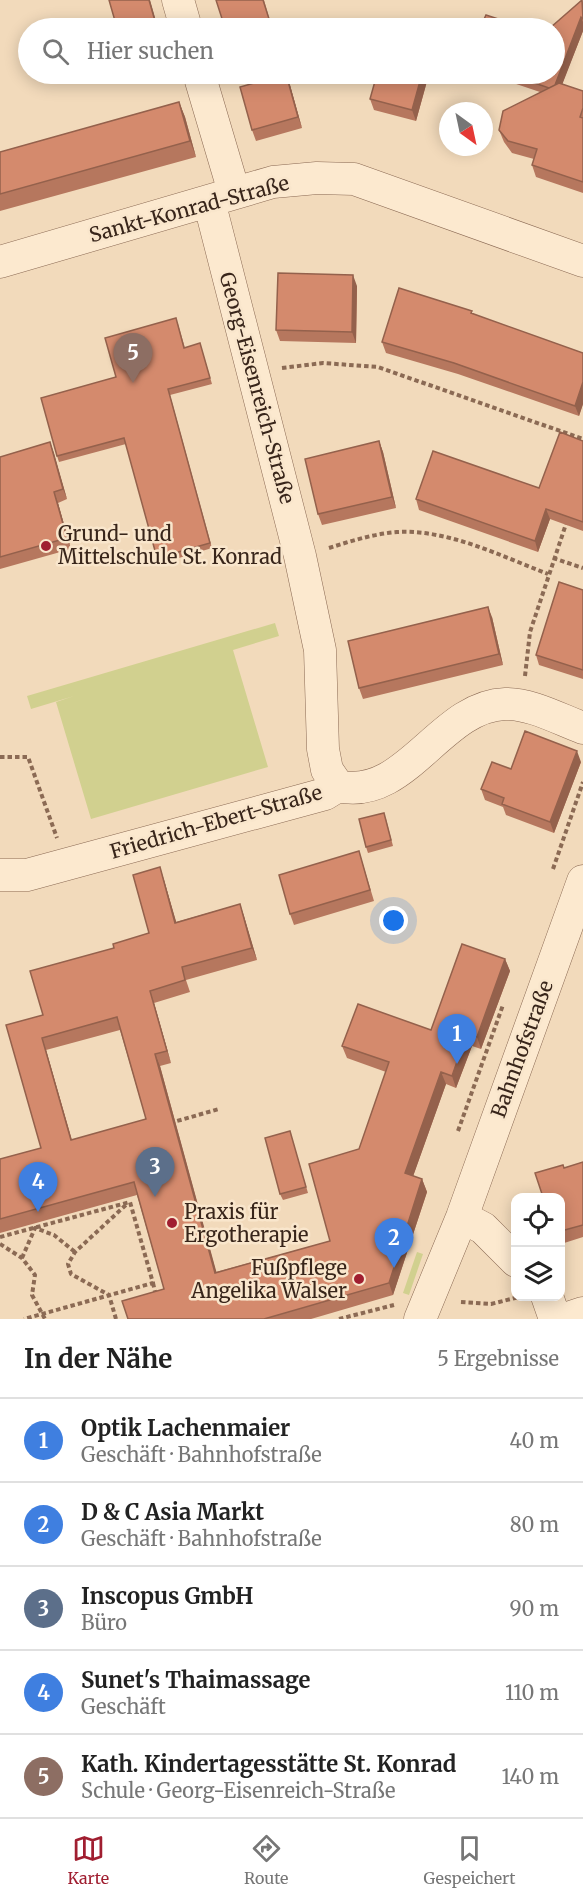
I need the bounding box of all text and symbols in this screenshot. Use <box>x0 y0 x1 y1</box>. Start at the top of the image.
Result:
search box <box>18 18 565 84</box>
icon: search <box>39 35 72 68</box>
text: Hier suchen <box>87 37 214 65</box>
north arrow <box>439 102 493 156</box>
street label: Sankt-Konrad-Straße <box>86 170 292 247</box>
street label: Georg-Eisenreich-Straße <box>214 269 300 506</box>
pin: 5 <box>114 334 152 383</box>
place label: Grund- und Mittelschule St. Konrad <box>58 521 282 569</box>
marker: Grund- und Mittelschule St. Konrad <box>39 539 53 553</box>
street label: Friedrich-Ebert-Straße <box>107 779 325 864</box>
your location <box>379 906 408 935</box>
street label: Bahnhofstraße <box>485 977 558 1121</box>
pin: 1 <box>438 1014 476 1064</box>
pin: 3 <box>136 1148 174 1197</box>
pin: 4 <box>18 1162 57 1212</box>
map controls <box>511 1193 565 1301</box>
button: locate <box>511 1193 565 1247</box>
place label: Praxis für Ergotherapie <box>184 1199 309 1247</box>
marker: Praxis für Ergotherapie <box>165 1216 179 1230</box>
pin: 2 <box>374 1218 414 1268</box>
button: layers <box>511 1247 565 1301</box>
place label: Fußpflege Angelika Walser <box>190 1255 347 1303</box>
marker: Fußpflege Angelika Walser <box>352 1272 366 1286</box>
text: In der Nähe <box>24 1342 172 1375</box>
text: 5 Ergebnisse <box>437 1346 559 1371</box>
text: Optik Lachenmaier <box>81 1414 290 1442</box>
text: 1 <box>39 1428 48 1453</box>
text: 40 m <box>509 1428 559 1453</box>
text: Geschäft · Bahnhofstraße <box>81 1442 322 1467</box>
text: D & C Asia Markt <box>81 1498 264 1526</box>
text: 2 <box>38 1512 49 1537</box>
text: 80 m <box>510 1512 559 1537</box>
text: Geschäft · Bahnhofstraße <box>81 1526 322 1551</box>
text: Inscopus GmbH <box>81 1582 253 1610</box>
text: 3 <box>38 1596 49 1621</box>
text: 90 m <box>509 1596 559 1621</box>
text: Büro <box>81 1610 127 1635</box>
text: Sunet's Thaimassage <box>81 1666 310 1694</box>
text: 4 <box>37 1680 50 1705</box>
text: 110 m <box>505 1680 559 1705</box>
text: Geschäft <box>81 1694 166 1719</box>
text: Kath. Kindertagesstätte St. Konrad <box>81 1750 456 1778</box>
text: 5 <box>38 1764 49 1789</box>
text: 140 m <box>502 1764 559 1789</box>
text: Schule · Georg-Eisenreich-Straße <box>81 1778 396 1803</box>
tab: Karte <box>67 1832 109 1888</box>
tab: Route <box>244 1832 288 1888</box>
tab: Gespeichert <box>423 1832 516 1888</box>

